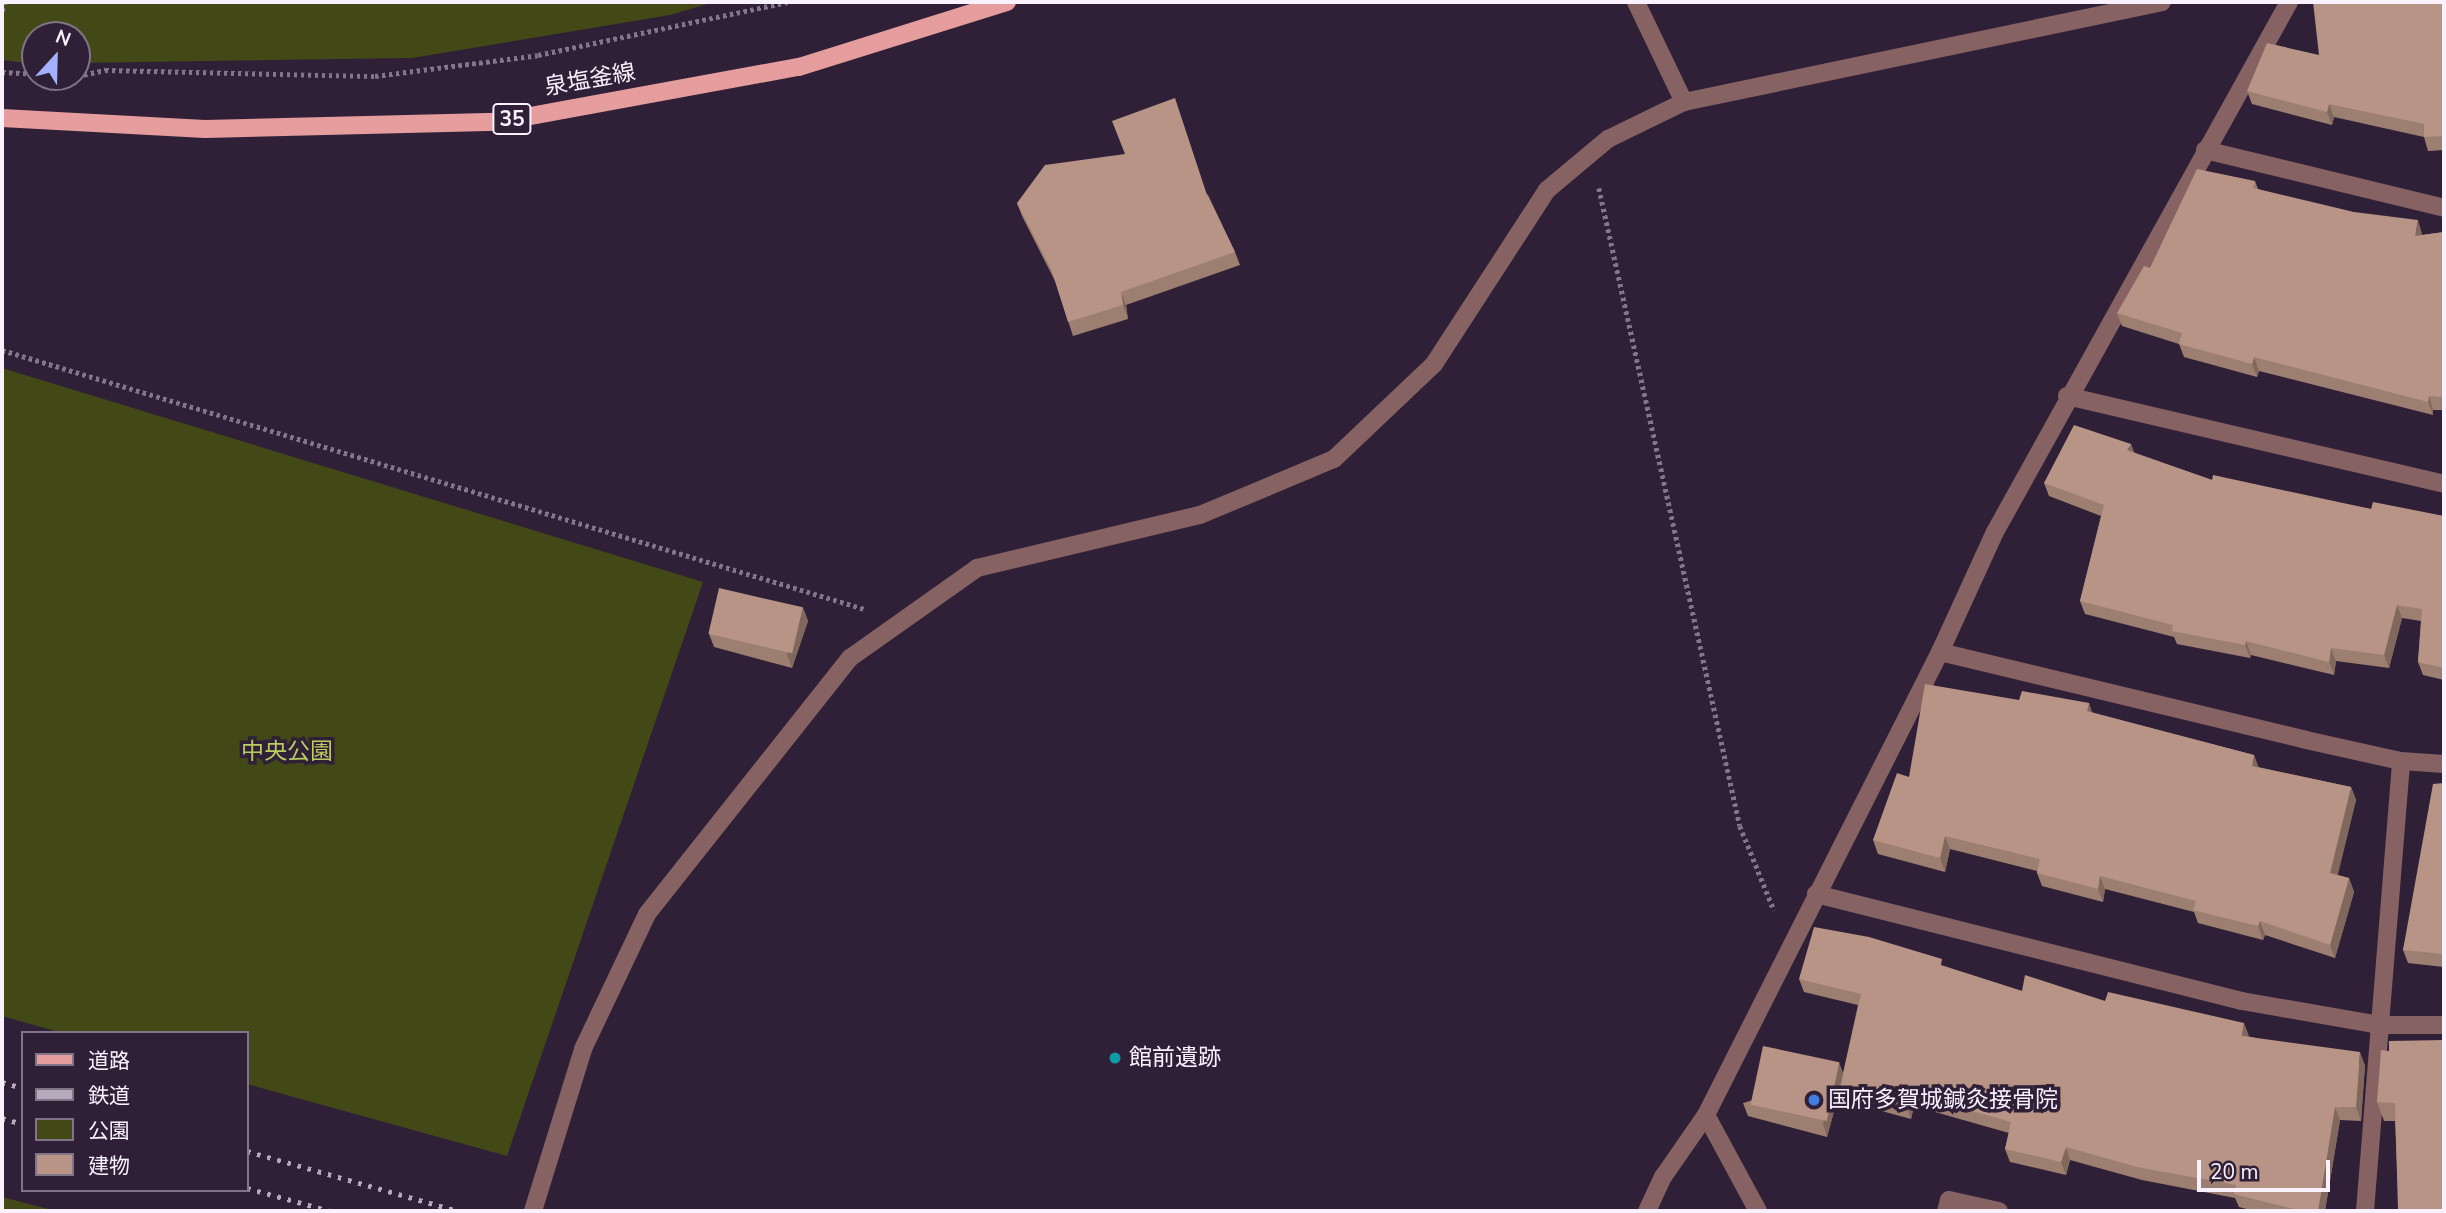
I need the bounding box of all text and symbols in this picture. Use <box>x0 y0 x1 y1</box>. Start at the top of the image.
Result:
north arrow <box>21 21 91 91</box>
text: N <box>52 24 75 53</box>
street label: 泉塩釜線 <box>542 58 638 102</box>
road number: 35 <box>491 102 533 136</box>
park label: 中央公園 <box>241 738 333 766</box>
legend <box>21 1031 248 1192</box>
place label: 館前遺跡 <box>1129 1044 1221 1072</box>
text: 道路 <box>88 1047 130 1075</box>
marker: 館前遺跡 <box>1107 1050 1123 1066</box>
text: 鉄道 <box>88 1082 130 1110</box>
place label: 国府多賀城鍼灸接骨院 <box>1828 1086 2058 1114</box>
marker: 国府多賀城鍼灸接骨院 <box>1806 1092 1822 1108</box>
text: 公園 <box>88 1117 130 1145</box>
scale bar <box>2201 1146 2334 1190</box>
text: 建物 <box>88 1152 130 1180</box>
text: 20 m <box>2210 1158 2259 1186</box>

